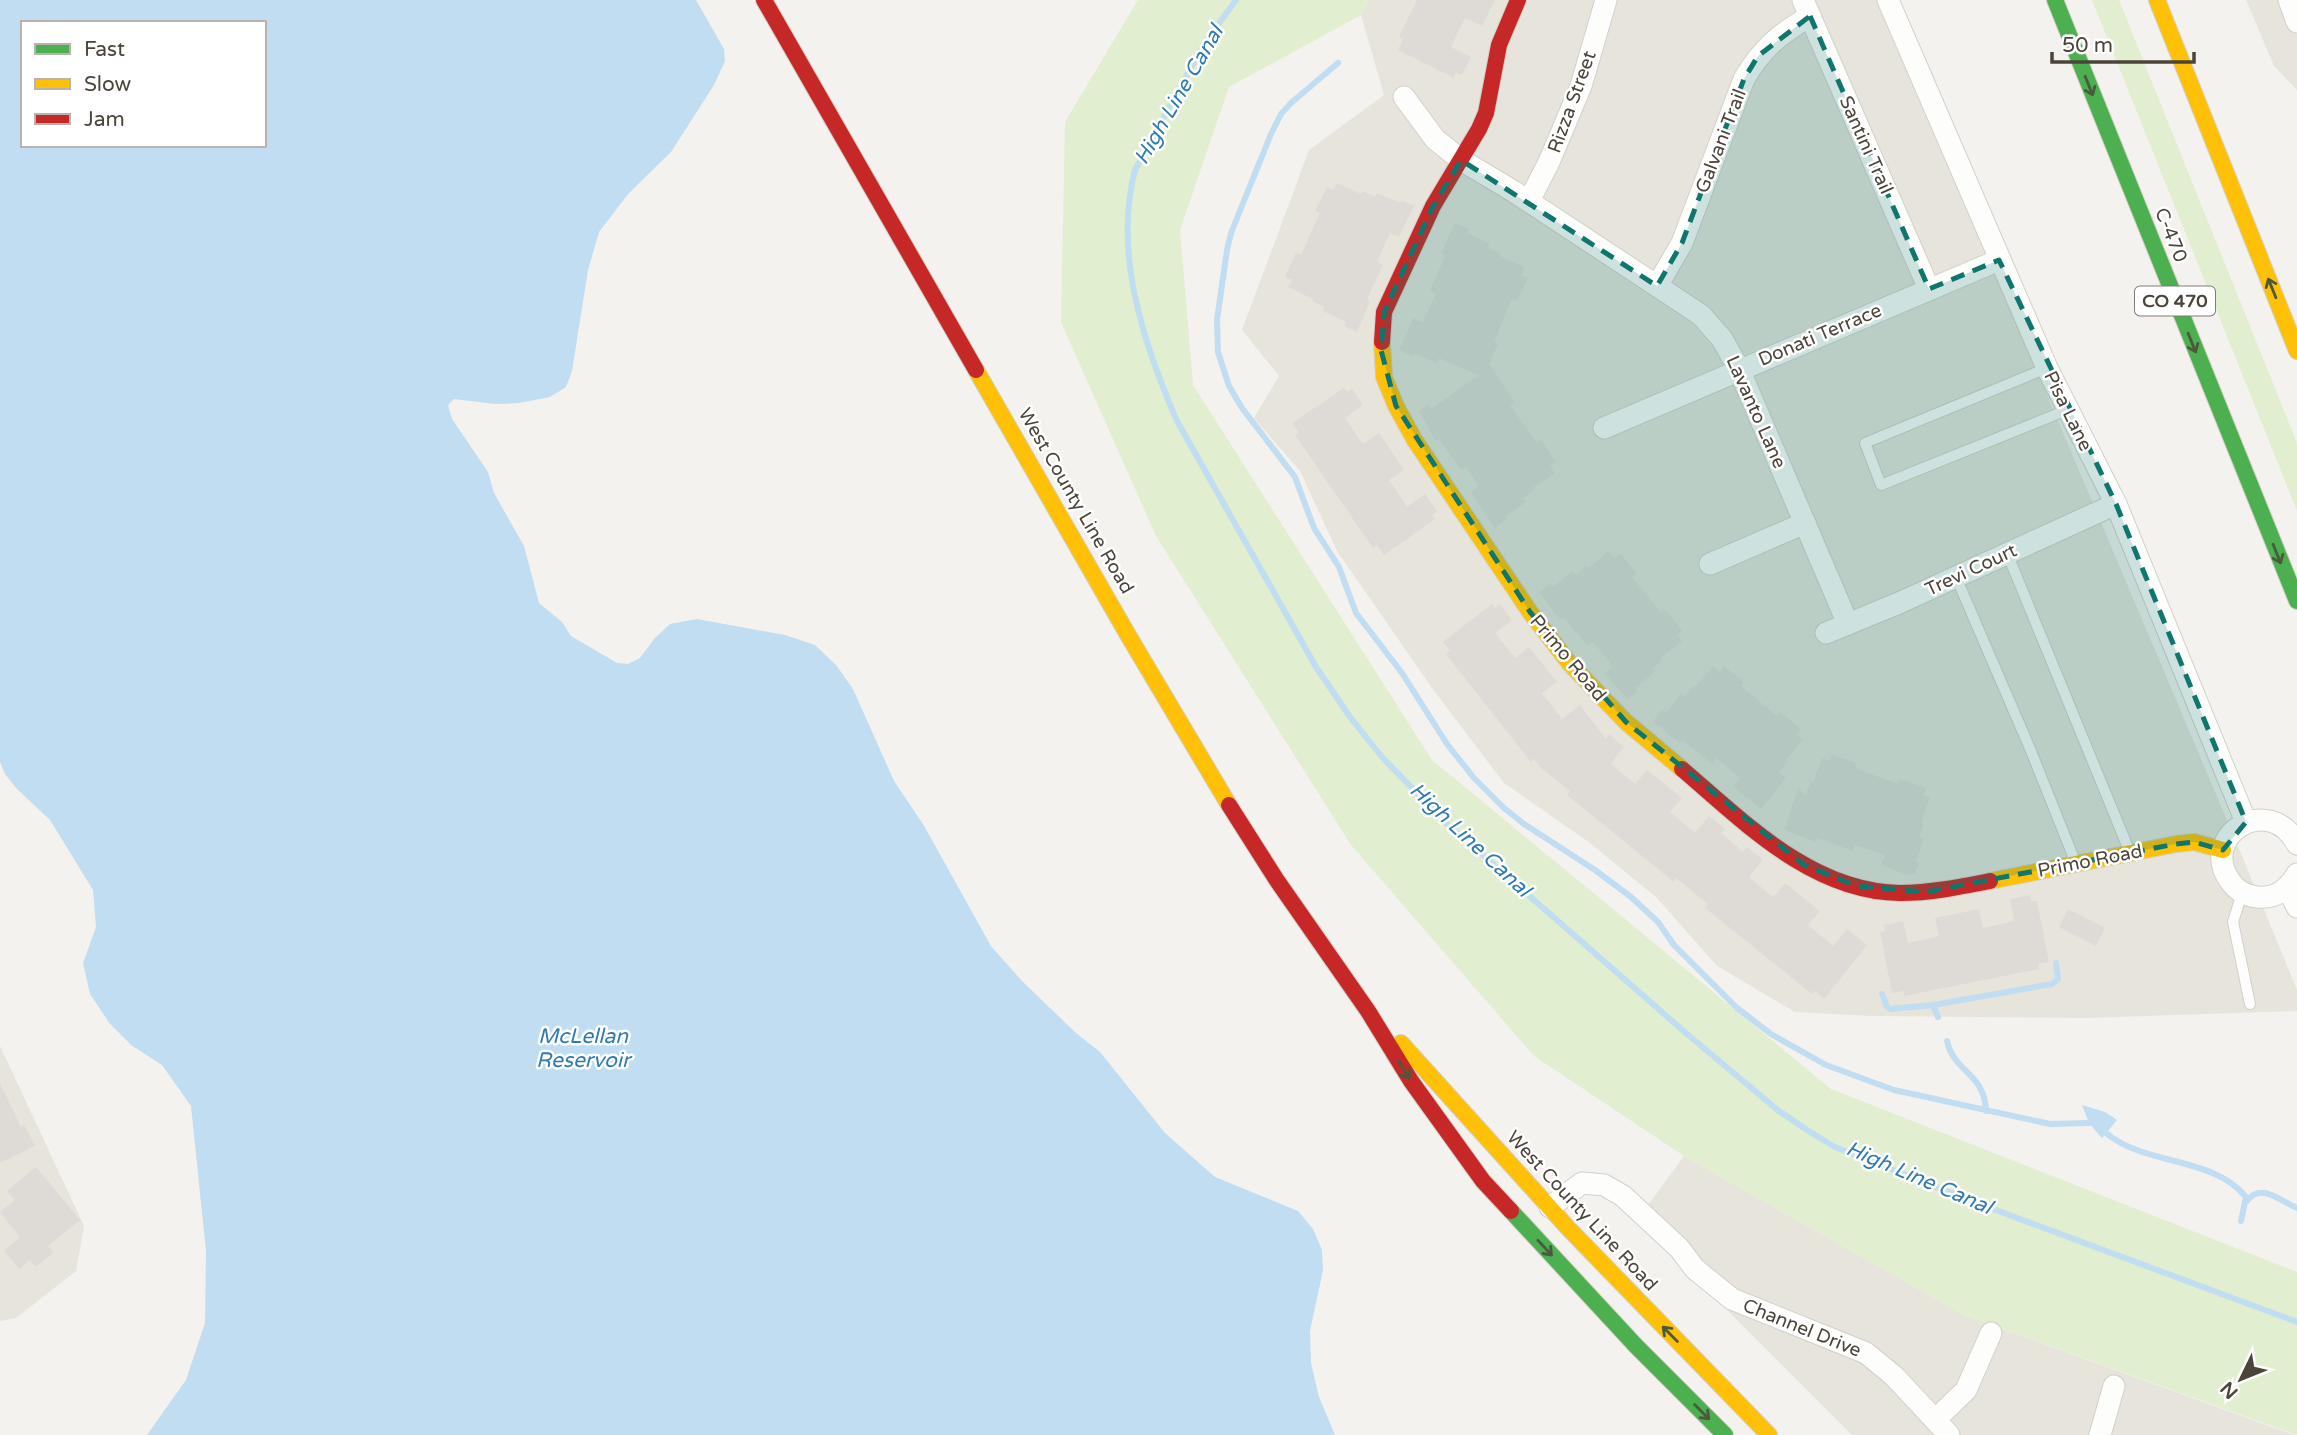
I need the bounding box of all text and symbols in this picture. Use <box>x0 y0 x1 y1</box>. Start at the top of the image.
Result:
water label: High Line Canal <box>1129 19 1230 169</box>
legend <box>21 21 266 147</box>
scale bar <box>2052 21 2194 65</box>
text: 50 m <box>2062 33 2113 58</box>
text: Fast <box>84 37 125 62</box>
street label: Rizza Street <box>1543 48 1601 156</box>
text: Slow <box>84 72 132 97</box>
one-way arrow <box>2083 75 2096 97</box>
street label: Galvani Trail <box>1691 86 1751 196</box>
street label: Santini Trail <box>1835 93 1897 197</box>
text: Jam <box>84 107 125 132</box>
street label: C-470 <box>2150 205 2192 265</box>
one-way arrow <box>2264 277 2277 299</box>
road number: CO 470 <box>2135 286 2215 316</box>
street label: Donati Terrace <box>1755 299 1885 371</box>
one-way arrow <box>2186 331 2199 353</box>
street label: Lavanto Lane <box>1721 352 1791 472</box>
street label: Pisa Lane <box>2039 368 2097 454</box>
street label: West County Line Road <box>1014 404 1138 598</box>
street label: Trevi Court <box>1922 539 2020 601</box>
one-way arrow <box>2272 542 2285 564</box>
street label: Primo Road <box>1525 610 1611 706</box>
water label: High Line Canal <box>1404 778 1538 904</box>
street label: Primo Road <box>2036 840 2144 882</box>
water label: McLellan Reservoir <box>536 1024 633 1073</box>
one-way arrow <box>1397 1059 1411 1079</box>
street label: West County Line Road <box>1502 1126 1662 1296</box>
water label: High Line Canal <box>1842 1136 1998 1221</box>
one-way arrow <box>1536 1239 1553 1256</box>
street label: Channel Drive <box>1740 1294 1864 1362</box>
one-way arrow <box>1661 1326 1678 1343</box>
north arrow <box>2206 1344 2276 1414</box>
text: N <box>2216 1377 2243 1403</box>
one-way arrow <box>1693 1403 1710 1420</box>

